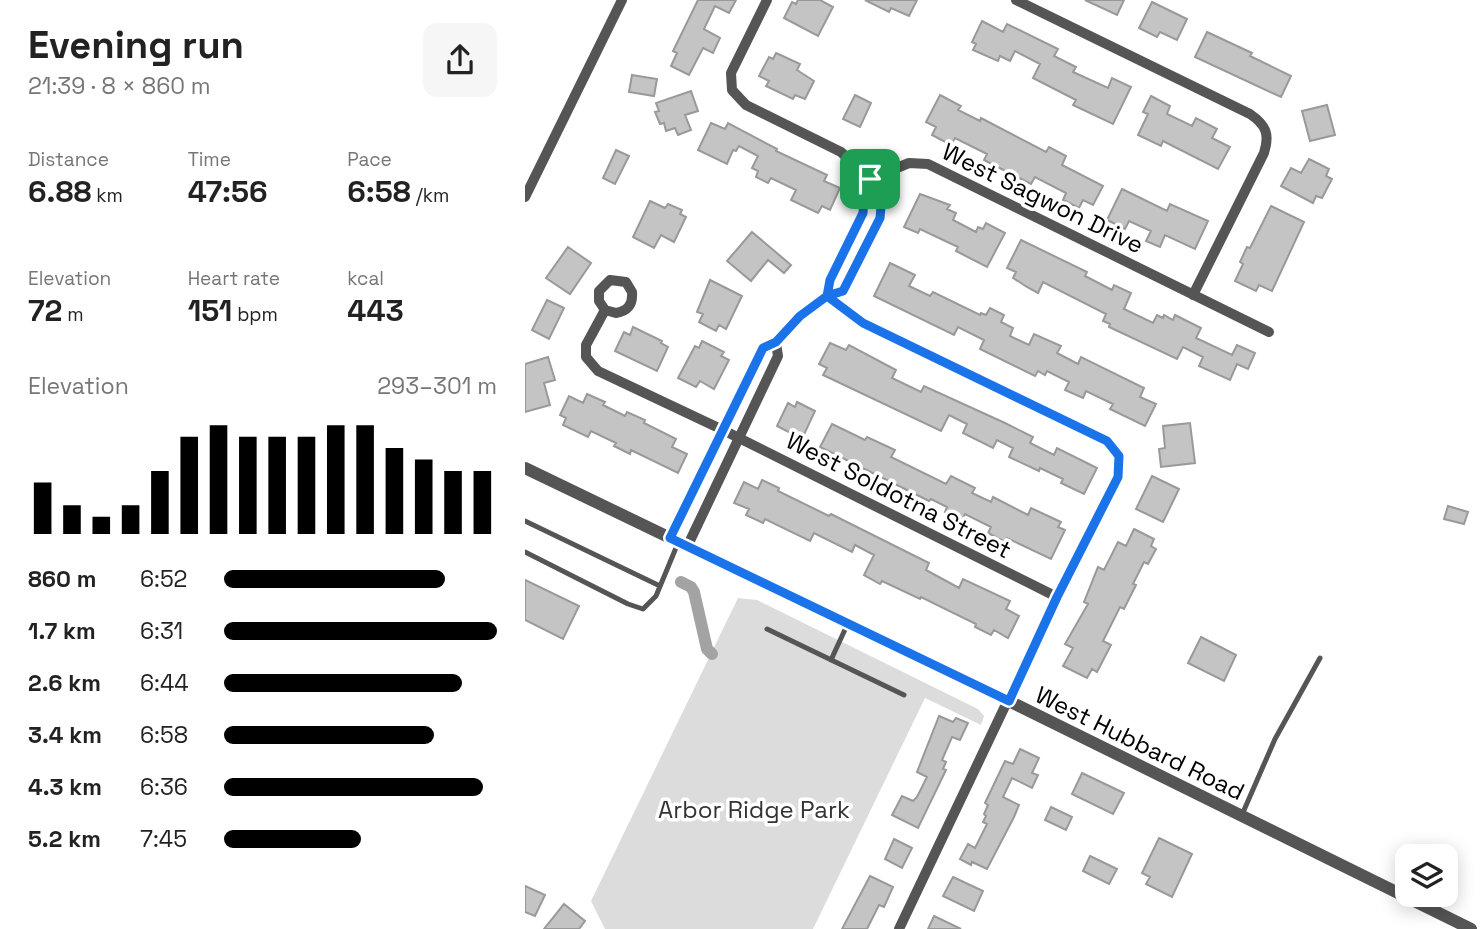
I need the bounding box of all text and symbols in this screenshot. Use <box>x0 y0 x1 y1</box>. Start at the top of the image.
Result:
text: Evening run <box>28 21 244 69</box>
button: share <box>423 23 497 97</box>
text: 21:39 · 8 × 860 m <box>28 71 211 101</box>
street label: West Sagwon Drive <box>937 136 1149 260</box>
text: Distance <box>28 147 109 172</box>
text: Time <box>188 147 231 172</box>
text: Pace <box>347 147 392 172</box>
pin <box>840 149 900 209</box>
icon: arrive <box>851 160 889 198</box>
text: 6.88 <box>28 172 91 211</box>
text: 47:56 <box>188 172 268 211</box>
text: 6:58 <box>347 172 411 211</box>
text: km <box>91 183 123 208</box>
text: /km <box>411 183 449 208</box>
text: Elevation <box>28 266 111 291</box>
text: Heart rate <box>188 266 280 291</box>
text: kcal <box>347 266 384 291</box>
text: 72 <box>28 291 62 330</box>
text: 151 <box>188 291 232 330</box>
text: 443 <box>347 291 404 330</box>
text: m <box>62 302 84 327</box>
text: bpm <box>232 302 278 327</box>
text: Elevation <box>28 371 129 401</box>
text: 293–301 m <box>377 371 497 401</box>
street label: West Soldotna Street <box>781 425 1017 565</box>
text: 860 m <box>28 564 96 594</box>
text: 6:52 <box>140 564 187 594</box>
text: 1.7 km <box>28 616 96 646</box>
text: 6:31 <box>140 616 183 646</box>
text: 2.6 km <box>28 668 101 698</box>
text: 6:44 <box>140 668 189 698</box>
street label: West Hubbard Road <box>1030 679 1250 807</box>
text: 3.4 km <box>28 720 102 750</box>
text: 6:58 <box>140 720 188 750</box>
text: 4.3 km <box>28 772 102 802</box>
text: 6:36 <box>140 772 188 802</box>
park label: Arbor Ridge Park <box>658 794 850 825</box>
text: 5.2 km <box>28 824 101 854</box>
text: 7:45 <box>140 824 187 854</box>
map controls <box>1395 844 1458 907</box>
button: layers <box>1395 844 1458 907</box>

